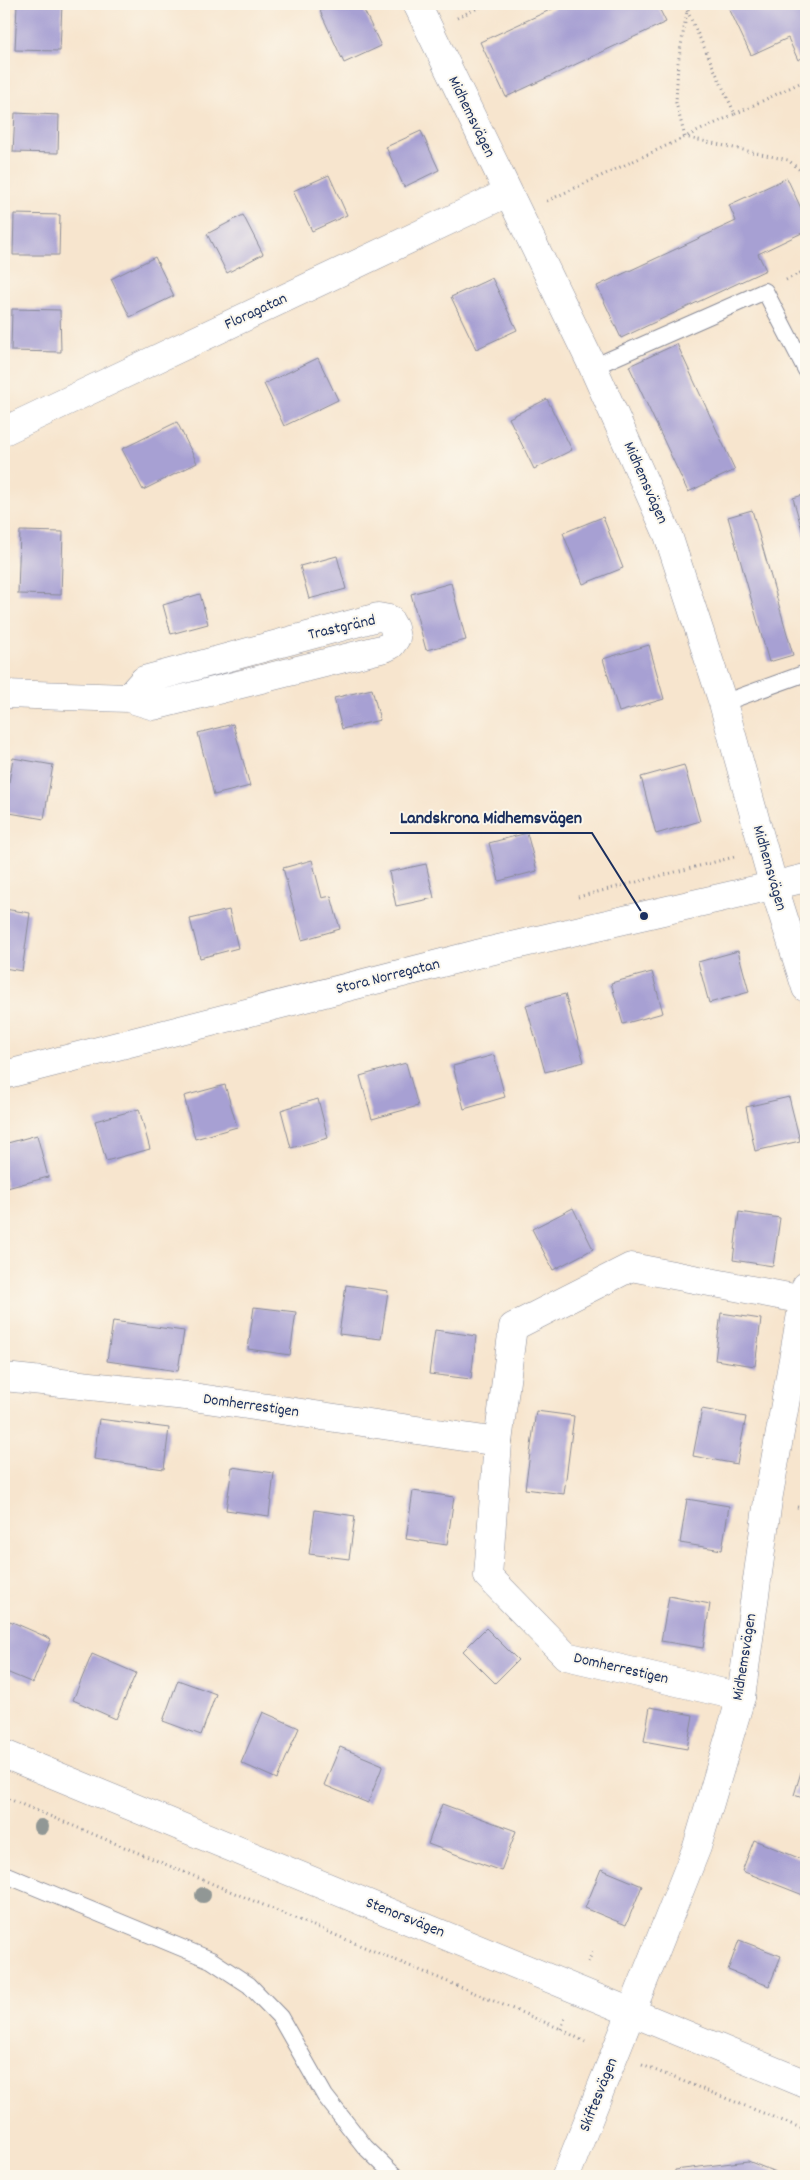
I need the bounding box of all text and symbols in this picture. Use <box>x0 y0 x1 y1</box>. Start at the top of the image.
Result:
street label: Midhemsvägen <box>441 72 501 162</box>
street label: Floragatan <box>221 287 291 337</box>
street label: Midhemsvägen <box>617 438 673 528</box>
street label: Trastgränd <box>306 609 378 647</box>
callout: Landskrona Midhemsvägen <box>390 800 592 833</box>
text: Landskrona Midhemsvägen <box>400 807 582 832</box>
street label: Midhemsvägen <box>746 823 792 913</box>
street label: Stora Norregatan <box>334 953 442 1001</box>
street label: Domherrestigen <box>202 1388 300 1424</box>
street label: Midhemsvägen <box>727 1612 763 1702</box>
street label: Domherrestigen <box>571 1647 671 1691</box>
street label: Stenorsvägen <box>362 1892 448 1944</box>
street label: Skiftesvägen <box>574 2055 624 2135</box>

